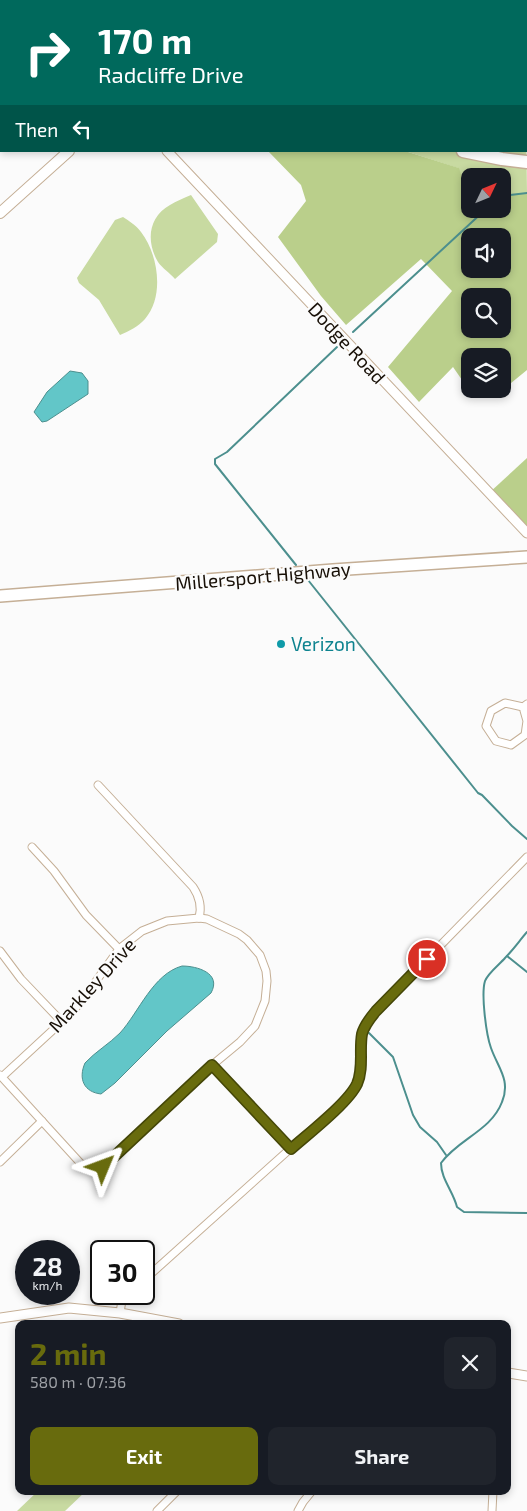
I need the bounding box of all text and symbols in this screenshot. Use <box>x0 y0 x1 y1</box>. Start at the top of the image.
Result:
text: 170 m <box>98 19 192 61</box>
icon: right <box>15 20 80 85</box>
text: Radcliffe Drive <box>98 61 243 87</box>
icon: left <box>68 115 96 143</box>
text: Then <box>15 118 58 141</box>
north arrow <box>461 168 511 218</box>
map controls <box>461 168 511 398</box>
button: sound <box>461 228 511 278</box>
button: search <box>461 288 511 338</box>
street label: Dodge Road <box>304 297 391 388</box>
button: layers <box>461 348 511 398</box>
street label: Millersport Highway <box>174 556 352 595</box>
place label: Verizon <box>291 632 356 655</box>
marker: Verizon <box>275 638 287 650</box>
street label: Markley Drive <box>43 933 140 1037</box>
pin <box>406 938 448 980</box>
icon: arrive <box>413 945 441 973</box>
position arrow <box>76 1140 128 1192</box>
speed limit sign: 30 <box>90 1240 155 1305</box>
text: 28 <box>32 1251 63 1281</box>
text: km/h <box>33 1278 62 1292</box>
text: 2 min <box>30 1335 107 1371</box>
button: close <box>444 1337 496 1389</box>
text: 580 m · 07:36 <box>30 1372 126 1391</box>
button: Exit <box>30 1427 258 1485</box>
button: Share <box>268 1427 496 1485</box>

